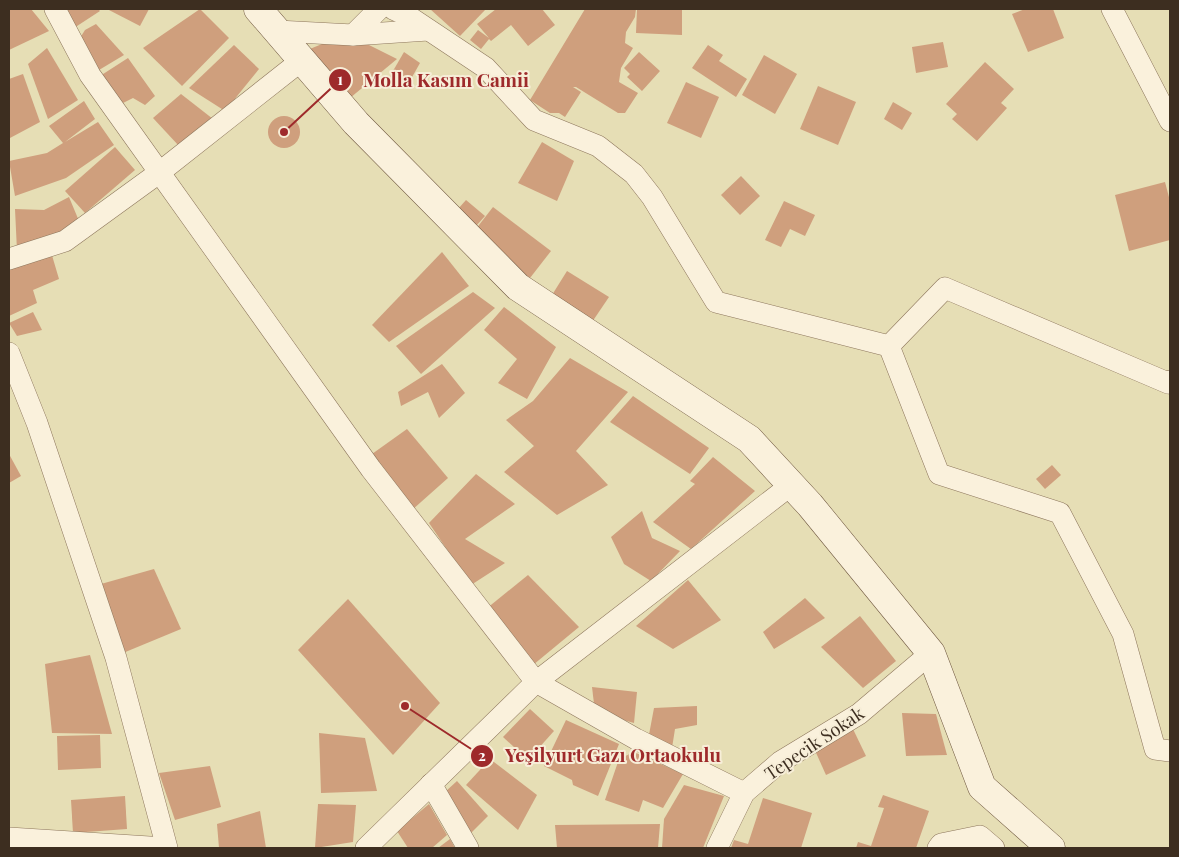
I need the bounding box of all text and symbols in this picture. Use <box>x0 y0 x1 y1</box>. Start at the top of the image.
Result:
callout: Molla Kasım Camii <box>328 63 539 97</box>
text: Molla Kasım Camii <box>363 66 529 92</box>
text: 1 <box>337 69 343 89</box>
street label: Tepecik Sokak <box>760 701 869 785</box>
callout: Yeşilyurt Gazı Ortaokulu <box>469 739 731 773</box>
text: Yeşilyurt Gazı Ortaokulu <box>504 741 722 767</box>
text: 2 <box>478 745 486 765</box>

